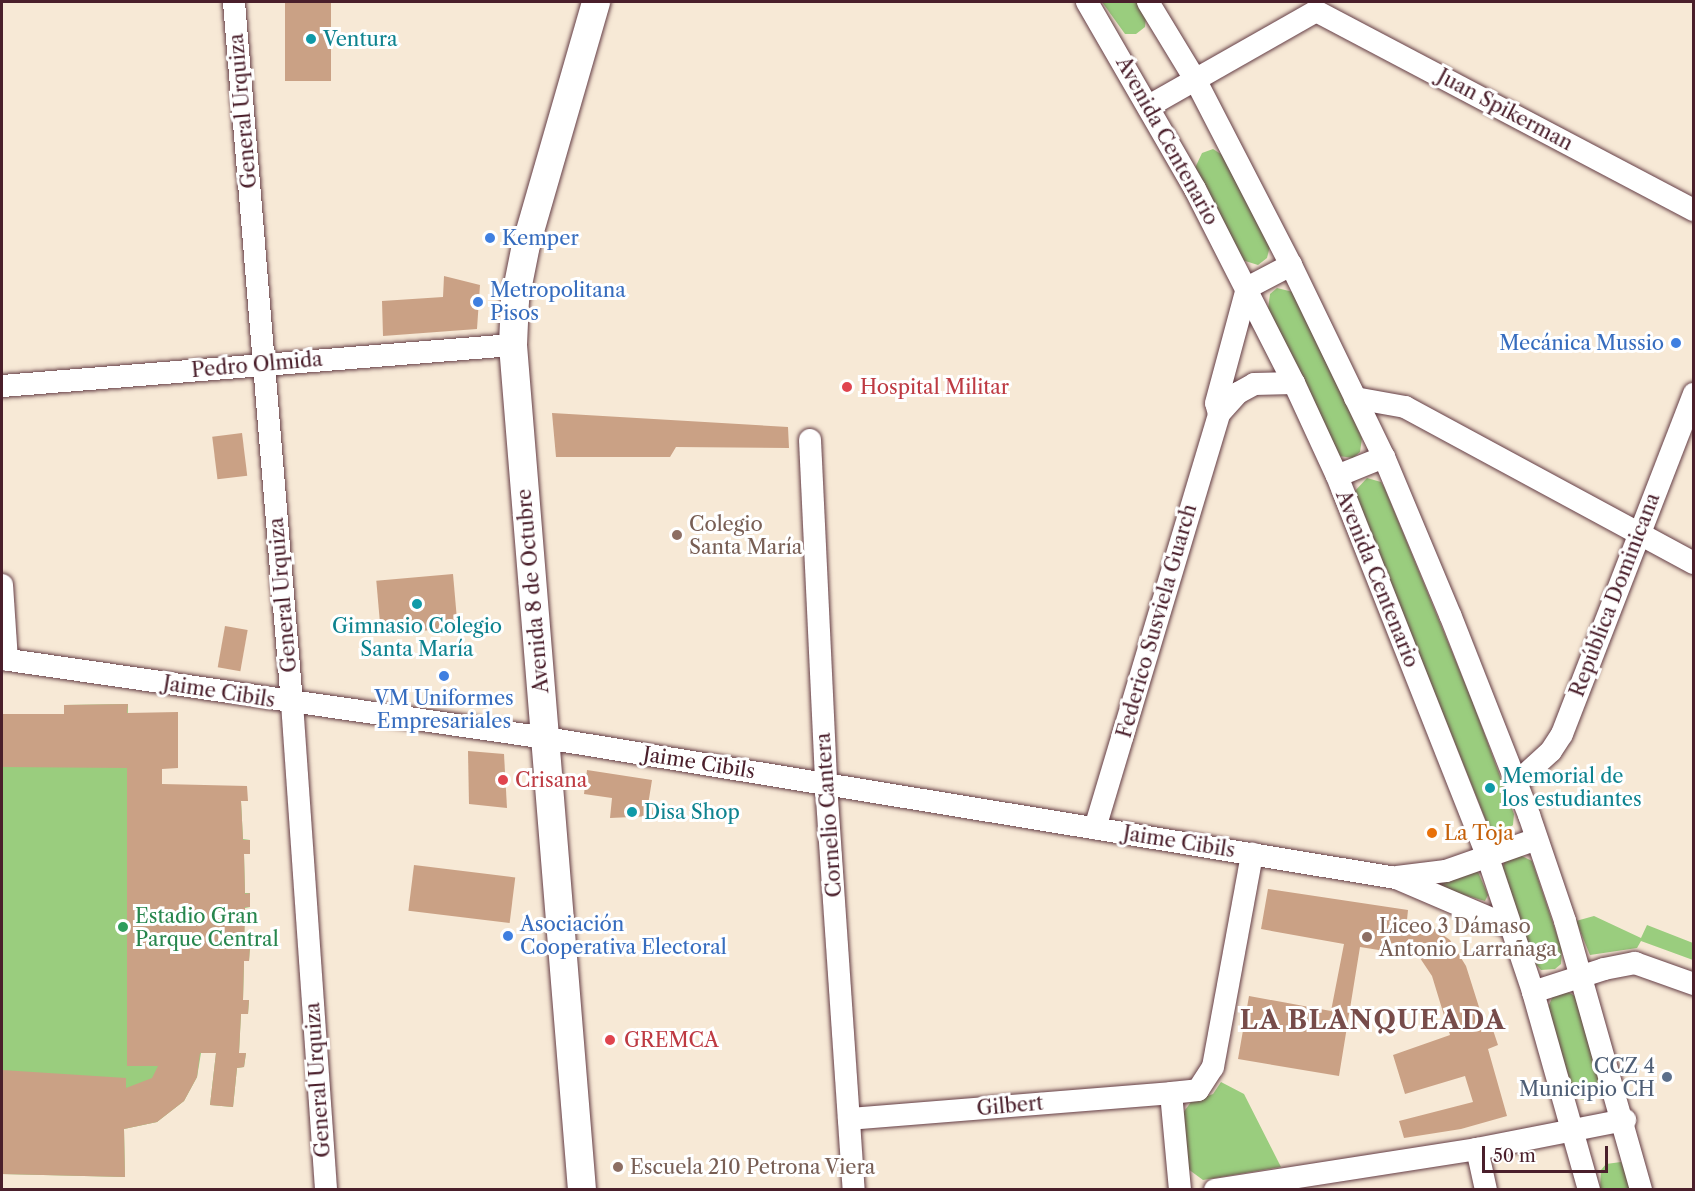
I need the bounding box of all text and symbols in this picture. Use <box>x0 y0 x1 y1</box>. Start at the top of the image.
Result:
place label: Ventura <box>323 27 398 51</box>
street label: General Urquiza <box>224 32 262 190</box>
marker: Ventura <box>304 32 318 46</box>
street label: Avenida Centenario <box>1111 53 1223 229</box>
street label: Juan Spikerman <box>1433 64 1577 156</box>
place label: Kemper <box>502 226 579 250</box>
marker: Kemper <box>483 231 497 245</box>
place label: Metropolitana Pisos <box>490 278 626 325</box>
marker: Metropolitana Pisos <box>471 295 485 309</box>
place label: Mecánica Mussio <box>1499 331 1664 355</box>
marker: Mecánica Mussio <box>1669 336 1683 350</box>
street label: Pedro Olmida <box>190 347 324 383</box>
place label: Hospital Militar <box>860 375 1009 399</box>
marker: Hospital Militar <box>838 378 856 396</box>
street label: Avenida Centenario <box>1330 487 1424 671</box>
street label: Avenida 8 de Octubre <box>512 488 554 694</box>
street label: República Dominicana <box>1565 490 1665 700</box>
street label: Federico Susviela Guarch <box>1112 501 1202 741</box>
place label: Colegio Santa María <box>689 512 803 559</box>
street label: General Urquiza <box>264 516 302 674</box>
marker: Colegio Santa María <box>670 528 684 542</box>
marker: Gimnasio Colegio Santa María <box>410 597 424 611</box>
place label: Gimnasio Colegio Santa María <box>332 614 502 661</box>
marker: VM Uniformes Empresariales <box>437 669 451 683</box>
street label: Jaime Cibils <box>161 671 277 713</box>
place label: VM Uniformes Empresariales <box>374 686 514 733</box>
street label: Cornelio Cantera <box>811 732 847 898</box>
street label: Jaime Cibils <box>641 742 757 784</box>
place label: Memorial de los estudiantes <box>1502 765 1642 812</box>
place label: Crisana <box>515 768 587 792</box>
marker: Crisana <box>496 773 510 787</box>
marker: Memorial de los estudiantes <box>1483 781 1497 795</box>
place label: Disa Shop <box>644 800 740 824</box>
marker: Disa Shop <box>625 805 639 819</box>
street label: Jaime Cibils <box>1121 821 1237 863</box>
place label: La Toja <box>1444 821 1515 845</box>
marker: La Toja <box>1425 826 1439 840</box>
place label: Estadio Gran Parque Central <box>135 904 279 951</box>
place label: Asociación Cooperativa Electoral <box>520 912 727 959</box>
place label: Liceo 3 Dámaso Antonio Larrañaga <box>1379 914 1557 961</box>
marker: Estadio Gran Parque Central <box>116 920 130 934</box>
marker: Asociación Cooperativa Electoral <box>501 929 515 943</box>
marker: Liceo 3 Dámaso Antonio Larrañaga <box>1360 930 1374 944</box>
street label: General Urquiza <box>301 1002 335 1158</box>
district label: LA BLANQUEADA <box>1239 1005 1507 1037</box>
place label: GREMCA <box>624 1028 719 1052</box>
marker: GREMCA <box>601 1031 619 1049</box>
place label: CCZ 4 Municipio CH <box>1519 1054 1655 1101</box>
marker: CCZ 4 Municipio CH <box>1660 1070 1674 1084</box>
street label: Gilbert <box>976 1091 1044 1121</box>
scale bar <box>1485 1134 1611 1172</box>
text: 50 m <box>1493 1145 1536 1167</box>
place label: Escuela 210 Petrona Viera <box>630 1155 877 1179</box>
marker: Escuela 210 Petrona Viera <box>611 1160 625 1174</box>

